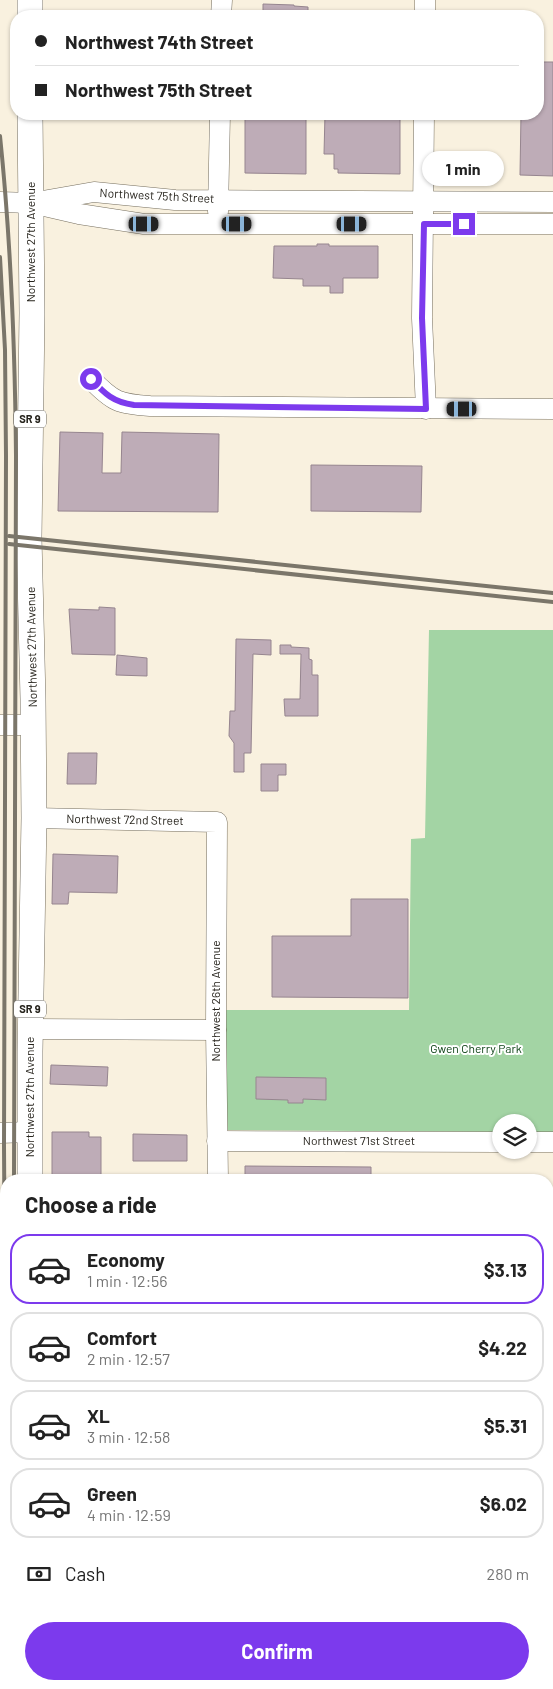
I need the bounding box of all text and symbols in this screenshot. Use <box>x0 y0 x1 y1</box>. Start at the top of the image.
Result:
text: Northwest 74th Street <box>65 30 253 53</box>
text: Northwest 75th Street <box>65 78 252 101</box>
callout: 1 min <box>423 152 505 186</box>
text: 1 min <box>445 159 481 178</box>
street label: Northwest 27th Avenue <box>23 182 37 302</box>
street label: Northwest 75th Street <box>99 185 215 205</box>
route end <box>453 213 475 235</box>
car <box>129 217 159 232</box>
car <box>222 217 252 232</box>
car <box>337 217 367 232</box>
route start <box>80 368 102 390</box>
car <box>447 402 477 417</box>
road number: SR 9 <box>14 410 46 428</box>
street label: Northwest 27th Avenue <box>23 587 39 707</box>
street label: Northwest 72nd Street <box>66 811 184 827</box>
street label: Northwest 26th Avenue <box>208 940 222 1062</box>
road number: SR 9 <box>14 1001 46 1018</box>
street label: Northwest 27th Avenue <box>22 1037 36 1157</box>
park label: Gwen Cherry Park <box>430 1041 522 1055</box>
map controls <box>492 1114 537 1159</box>
button: layers <box>492 1114 537 1159</box>
street label: Northwest 71st Street <box>303 1133 415 1147</box>
text: Choose a ride <box>25 1191 157 1217</box>
icon: car <box>27 1247 72 1292</box>
text: Economy <box>87 1248 165 1271</box>
text: $3.13 <box>484 1258 527 1281</box>
text: 1 min · 12:56 <box>87 1271 168 1290</box>
icon: car <box>27 1325 72 1370</box>
text: Comfort <box>87 1326 157 1349</box>
text: $4.22 <box>478 1336 527 1359</box>
text: 2 min · 12:57 <box>87 1349 170 1368</box>
icon: car <box>27 1403 72 1448</box>
text: XL <box>87 1404 110 1427</box>
text: $5.31 <box>484 1414 527 1437</box>
text: 3 min · 12:58 <box>87 1427 170 1446</box>
icon: car <box>27 1481 72 1526</box>
text: Green <box>87 1482 137 1505</box>
text: $6.02 <box>480 1492 527 1515</box>
text: 4 min · 12:59 <box>87 1505 171 1524</box>
icon: cash <box>25 1560 53 1588</box>
text: Cash <box>65 1562 106 1585</box>
text: 280 m <box>487 1564 529 1583</box>
button: Confirm <box>25 1622 529 1680</box>

